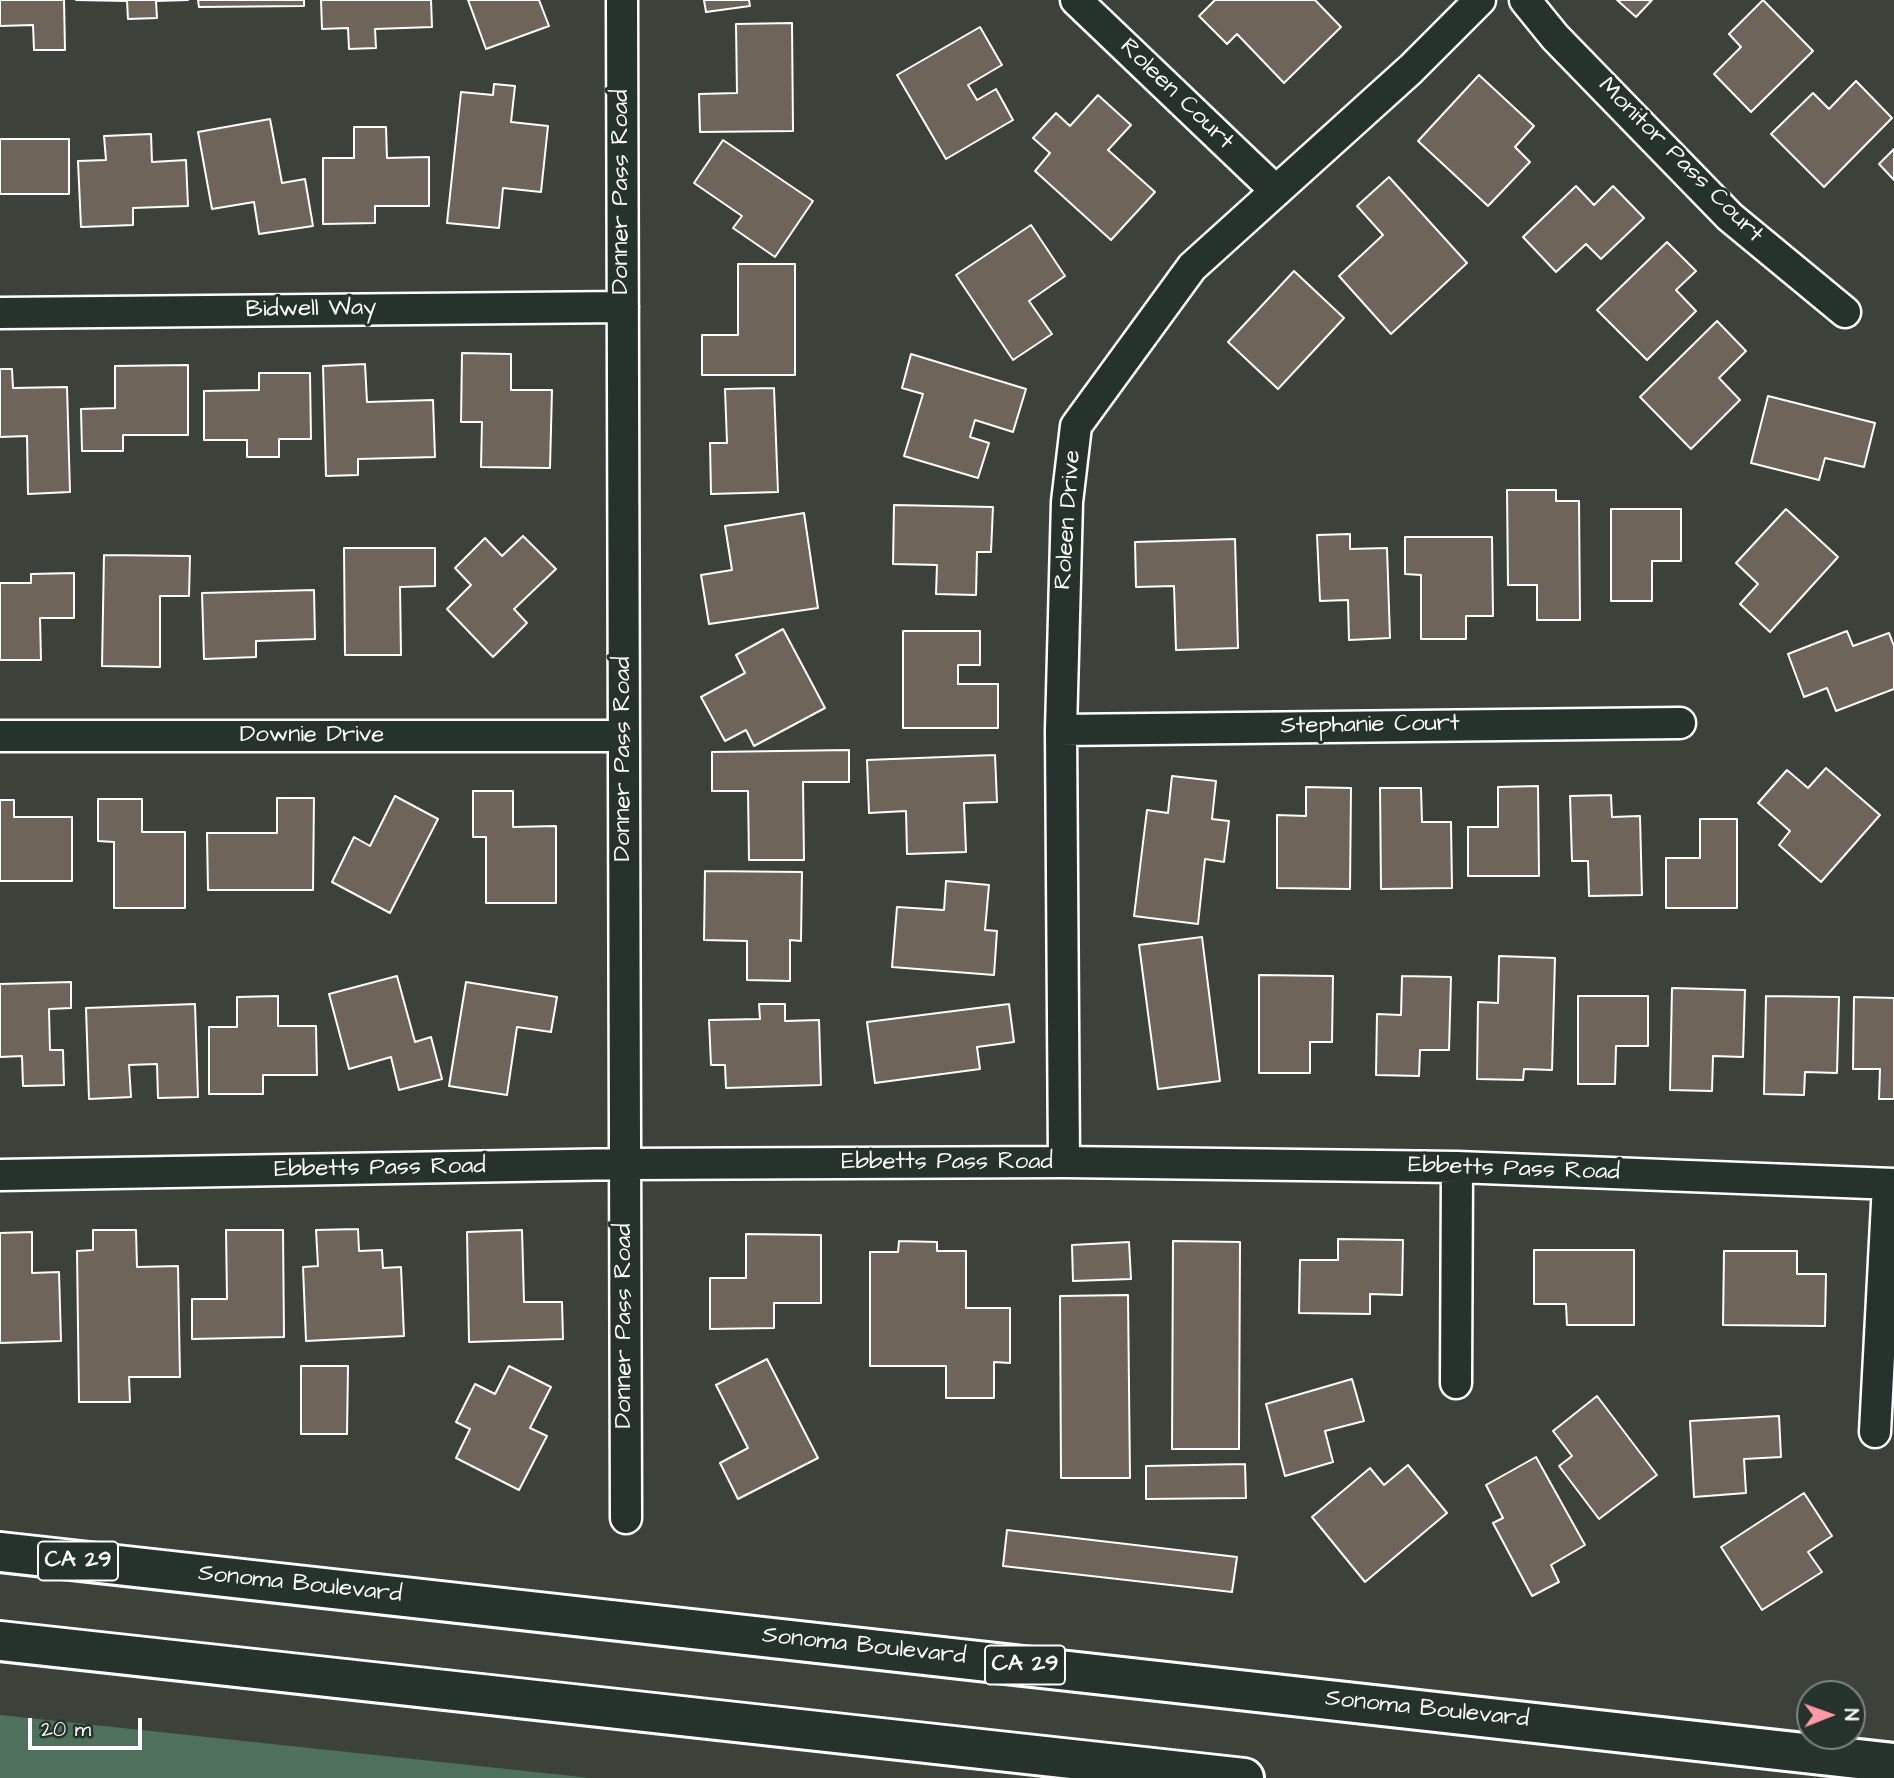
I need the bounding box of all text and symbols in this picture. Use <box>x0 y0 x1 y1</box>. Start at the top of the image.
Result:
street label: Roleen Court <box>1113 33 1239 157</box>
street label: Monitor Pass Court <box>1591 72 1769 250</box>
street label: Donner Pass Road <box>608 89 636 295</box>
street label: Bidwell Way <box>246 294 376 326</box>
street label: Roleen Drive <box>1050 449 1088 591</box>
street label: Donner Pass Road <box>610 656 638 862</box>
street label: Stephanie Court <box>1280 710 1460 742</box>
street label: Downie Drive <box>240 722 384 750</box>
street label: Ebbetts Pass Road <box>841 1149 1053 1177</box>
street label: Ebbetts Pass Road <box>1408 1152 1620 1188</box>
street label: Ebbetts Pass Road <box>274 1153 486 1185</box>
street label: Donner Pass Road <box>611 1223 639 1429</box>
road number: CA 29 <box>38 1542 118 1580</box>
street label: Sonoma Boulevard <box>197 1560 403 1610</box>
street label: Sonoma Boulevard <box>761 1622 967 1672</box>
road number: CA 29 <box>985 1646 1065 1684</box>
north arrow <box>1796 1680 1866 1750</box>
street label: Sonoma Boulevard <box>1324 1685 1530 1735</box>
scale bar <box>32 1704 145 1748</box>
text: N <box>1837 1708 1864 1721</box>
text: 20 m <box>41 1715 91 1744</box>

